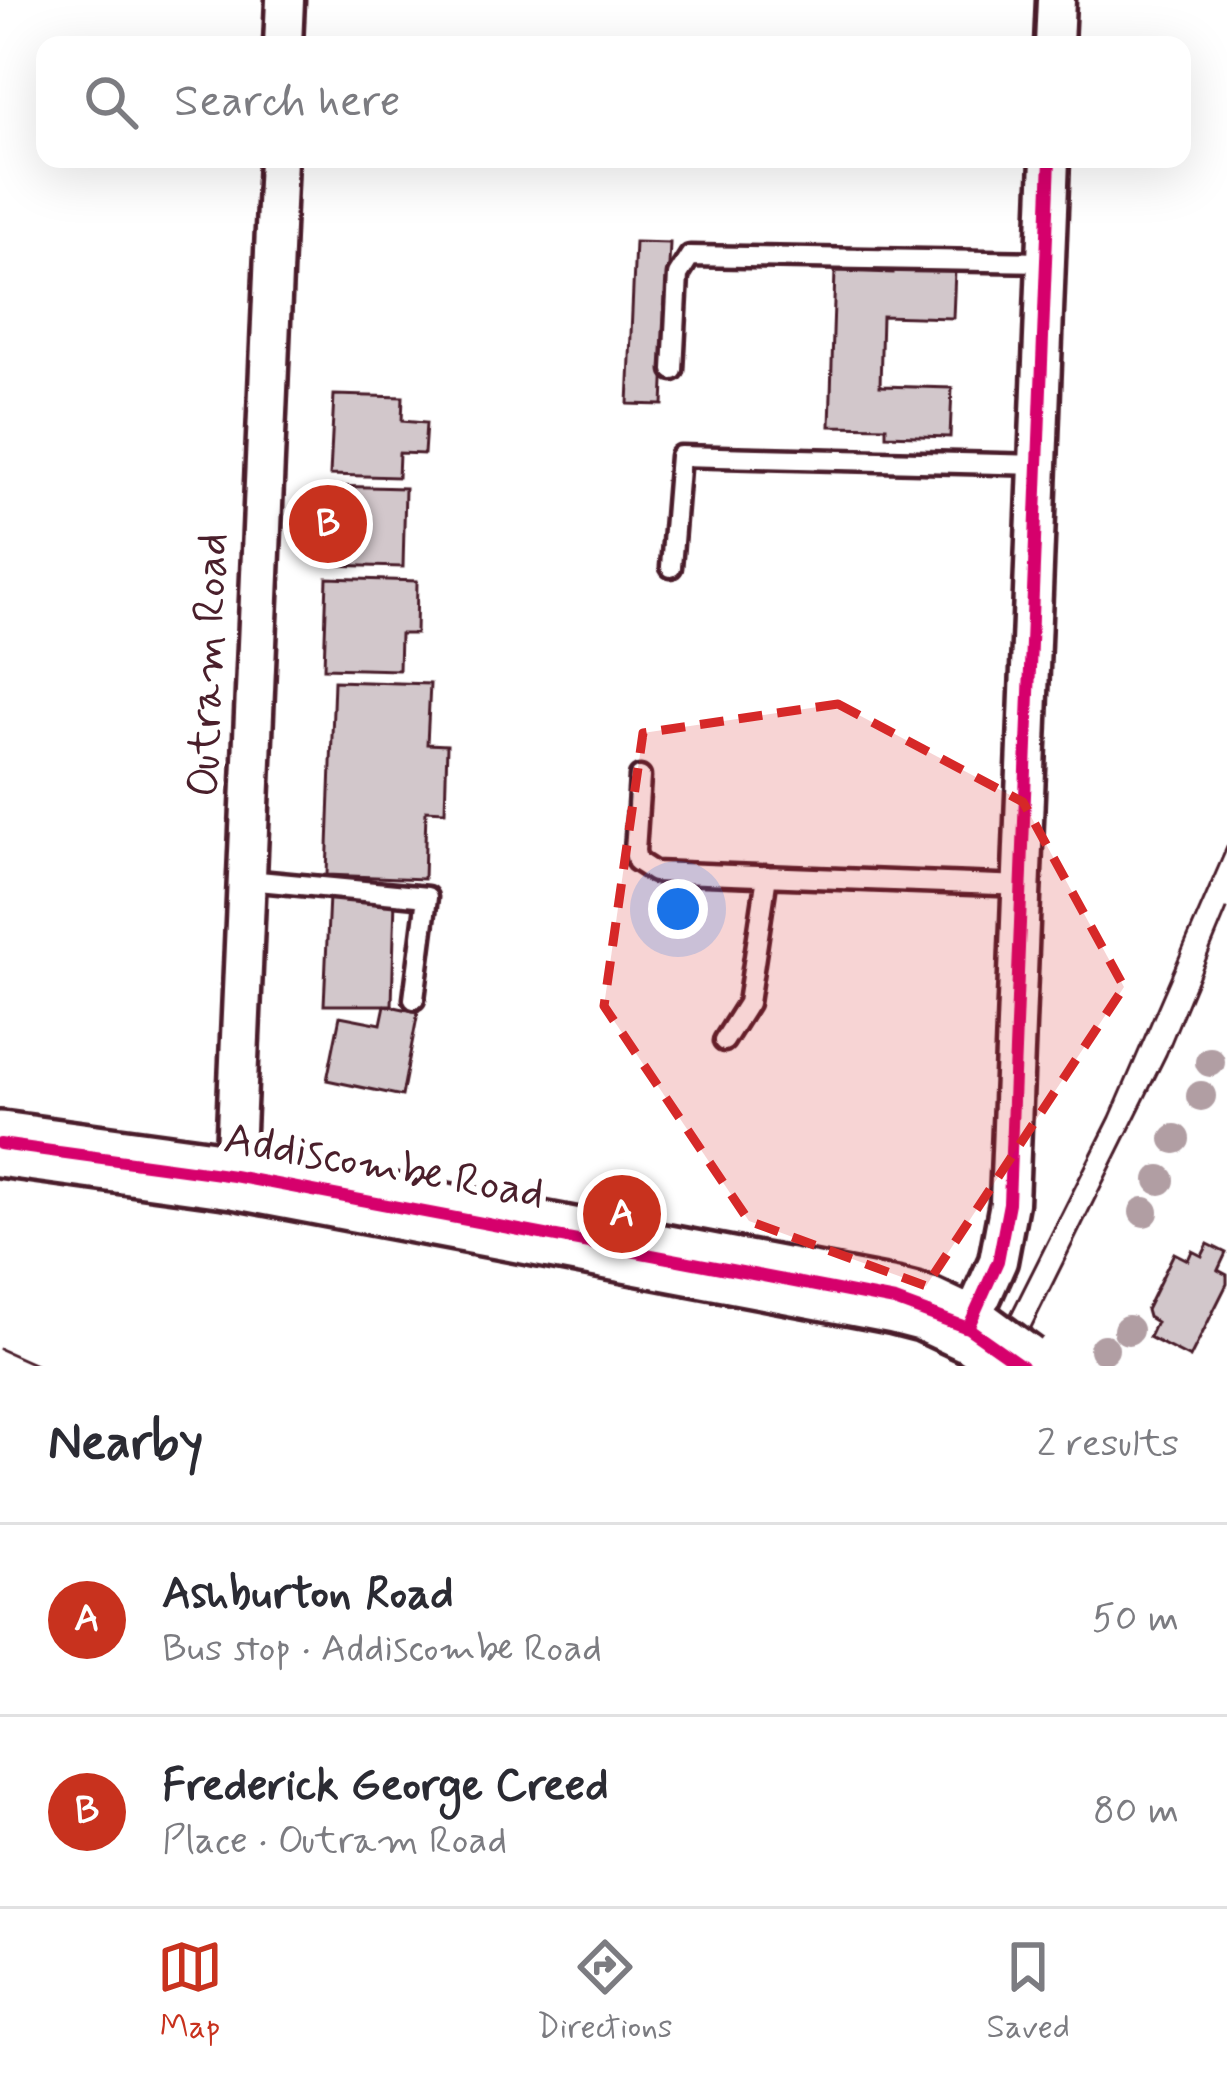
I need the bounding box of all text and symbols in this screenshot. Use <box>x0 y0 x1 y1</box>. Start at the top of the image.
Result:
search box <box>36 36 1191 168</box>
icon: search <box>78 69 144 135</box>
text: Search here <box>174 73 401 132</box>
pin: B <box>289 479 367 569</box>
street label: Outram Road <box>175 532 243 798</box>
your location <box>648 879 708 939</box>
street label: Addiscombe Road <box>219 1110 549 1224</box>
pin: A <box>583 1169 661 1259</box>
text: Nearby <box>48 1411 203 1477</box>
text: 2 results <box>1037 1419 1179 1470</box>
text: Ashburton Road <box>162 1565 454 1624</box>
text: A <box>74 1594 100 1645</box>
text: 50 m <box>1092 1594 1179 1645</box>
text: Bus stop · Addiscombe Road <box>162 1624 602 1675</box>
text: Frederick George Creed <box>162 1757 609 1816</box>
text: B <box>75 1786 99 1837</box>
text: 80 m <box>1093 1786 1179 1837</box>
text: Place · Outram Road <box>162 1816 507 1867</box>
tab: Map <box>157 1934 223 2050</box>
tab: Directions <box>537 1934 673 2050</box>
tab: Saved <box>987 1934 1070 2050</box>

